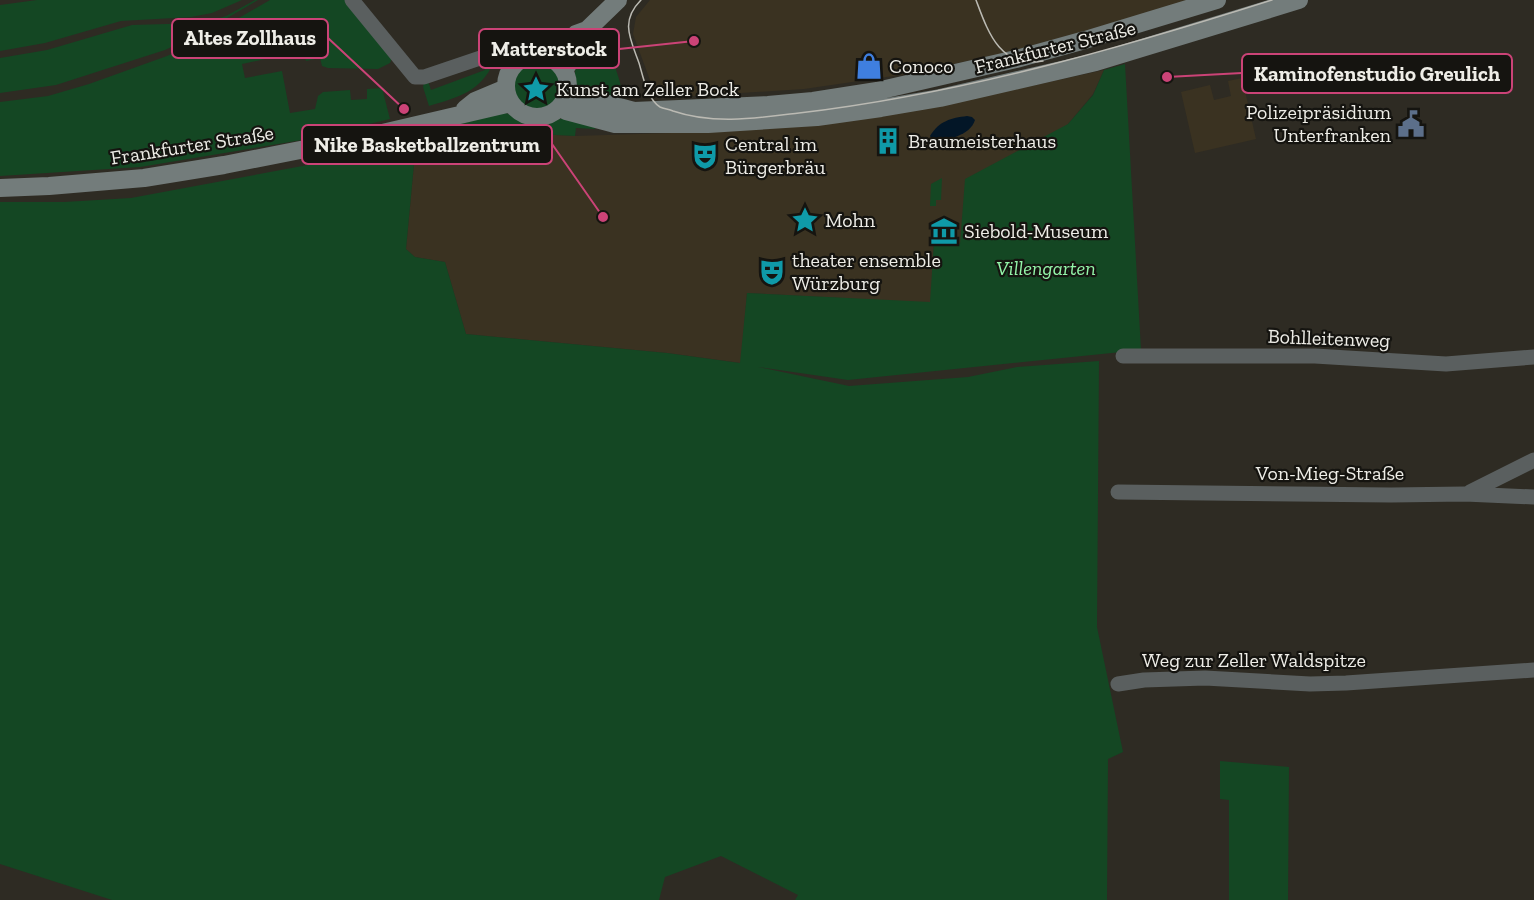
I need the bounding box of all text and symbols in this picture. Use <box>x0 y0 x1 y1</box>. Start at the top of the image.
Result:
street label: Frankfurter Straße <box>972 15 1138 79</box>
callout: Altes Zollhaus <box>172 19 328 58</box>
text: Altes Zollhaus <box>184 25 317 50</box>
callout: Matterstock <box>479 29 619 68</box>
text: Matterstock <box>491 36 607 61</box>
shop icon: Conoco <box>854 51 884 81</box>
place label: Conoco <box>889 54 953 78</box>
callout: Kaminofenstudio Greulich <box>1242 54 1512 93</box>
text: Kaminofenstudio Greulich <box>1254 61 1500 86</box>
place icon: Kunst am Zeller Bock <box>521 74 551 104</box>
place label: Kunst am Zeller Bock <box>556 77 740 101</box>
place label: Polizeipräsidium Unterfranken <box>1246 100 1392 147</box>
public building icon: Polizeipräsidium Unterfranken <box>1396 109 1426 139</box>
street label: Frankfurter Straße <box>109 120 275 170</box>
callout: Nike Basketballzentrum <box>302 125 552 164</box>
building icon: Braumeisterhaus <box>873 126 903 156</box>
place label: Braumeisterhaus <box>908 129 1056 153</box>
text: Nike Basketballzentrum <box>314 132 541 157</box>
place label: Central im Bürgerbräu <box>725 132 825 179</box>
theatre icon: Central im Bürgerbräu <box>690 141 720 171</box>
place icon: Mohn <box>790 205 820 235</box>
place label: Mohn <box>825 208 876 232</box>
museum icon: Siebold-Museum <box>929 216 959 246</box>
place label: Siebold-Museum <box>964 219 1109 243</box>
place label: theater ensemble Würzburg <box>792 248 941 295</box>
park label: Villengarten <box>996 256 1096 280</box>
theatre icon: theater ensemble Würzburg <box>757 257 787 287</box>
street label: Bohlleitenweg <box>1267 324 1391 352</box>
street label: Von-Mieg-Straße <box>1255 461 1404 485</box>
street label: Weg zur Zeller Waldspitze <box>1142 648 1366 672</box>

